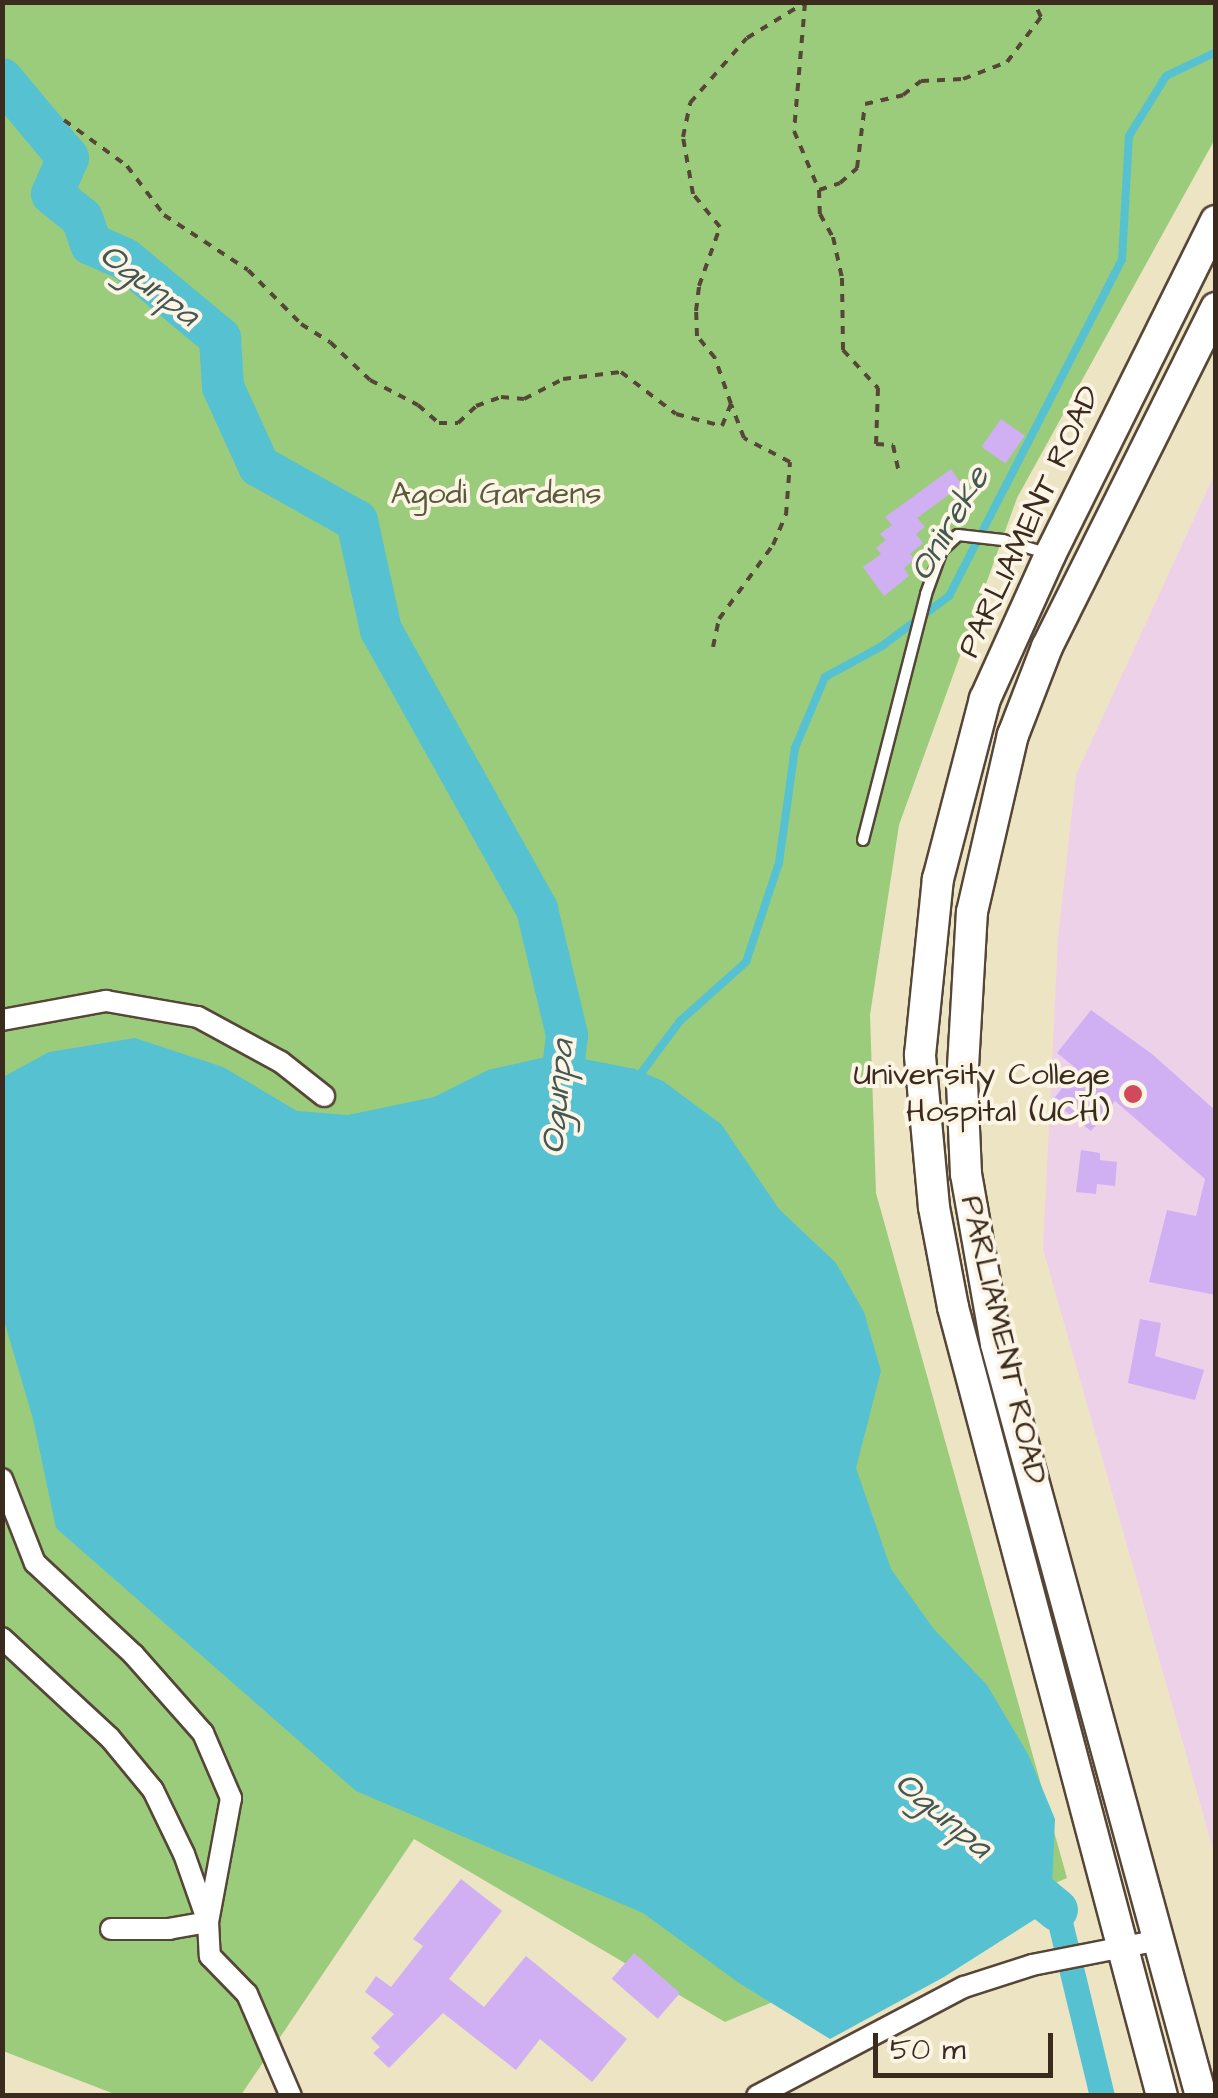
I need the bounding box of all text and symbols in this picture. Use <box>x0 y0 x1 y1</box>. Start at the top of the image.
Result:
water label: Ogunpa <box>91 234 207 336</box>
street label: PARLIAMENT ROAD <box>950 380 1110 664</box>
water label: Onireke <box>901 459 999 589</box>
park label: Agodi Gardens <box>391 475 601 513</box>
water label: Ogunpa <box>532 1038 584 1156</box>
place label: University College Hospital (UCH) <box>854 1057 1110 1132</box>
marker: University College Hospital (UCH) <box>1120 1081 1146 1107</box>
street label: PARLIAMENT ROAD <box>951 1192 1055 1488</box>
water label: Ogunpa <box>886 1762 1000 1868</box>
scale bar <box>878 2013 1058 2075</box>
text: 50 m <box>890 2029 966 2071</box>

